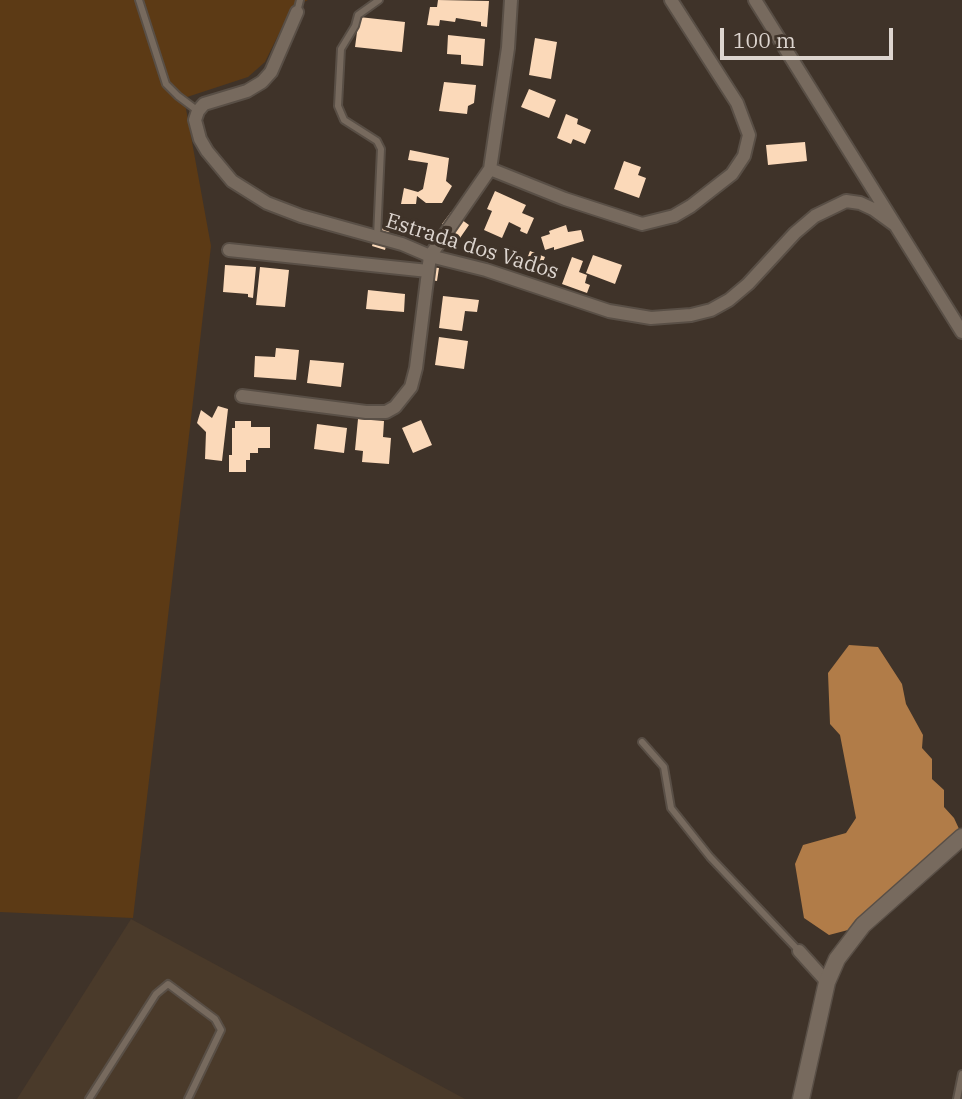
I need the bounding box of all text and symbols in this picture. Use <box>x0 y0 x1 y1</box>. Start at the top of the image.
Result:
scale bar <box>724 14 897 58</box>
text: 100 m <box>733 26 796 54</box>
street label: Estrada dos Vados <box>382 209 562 285</box>

